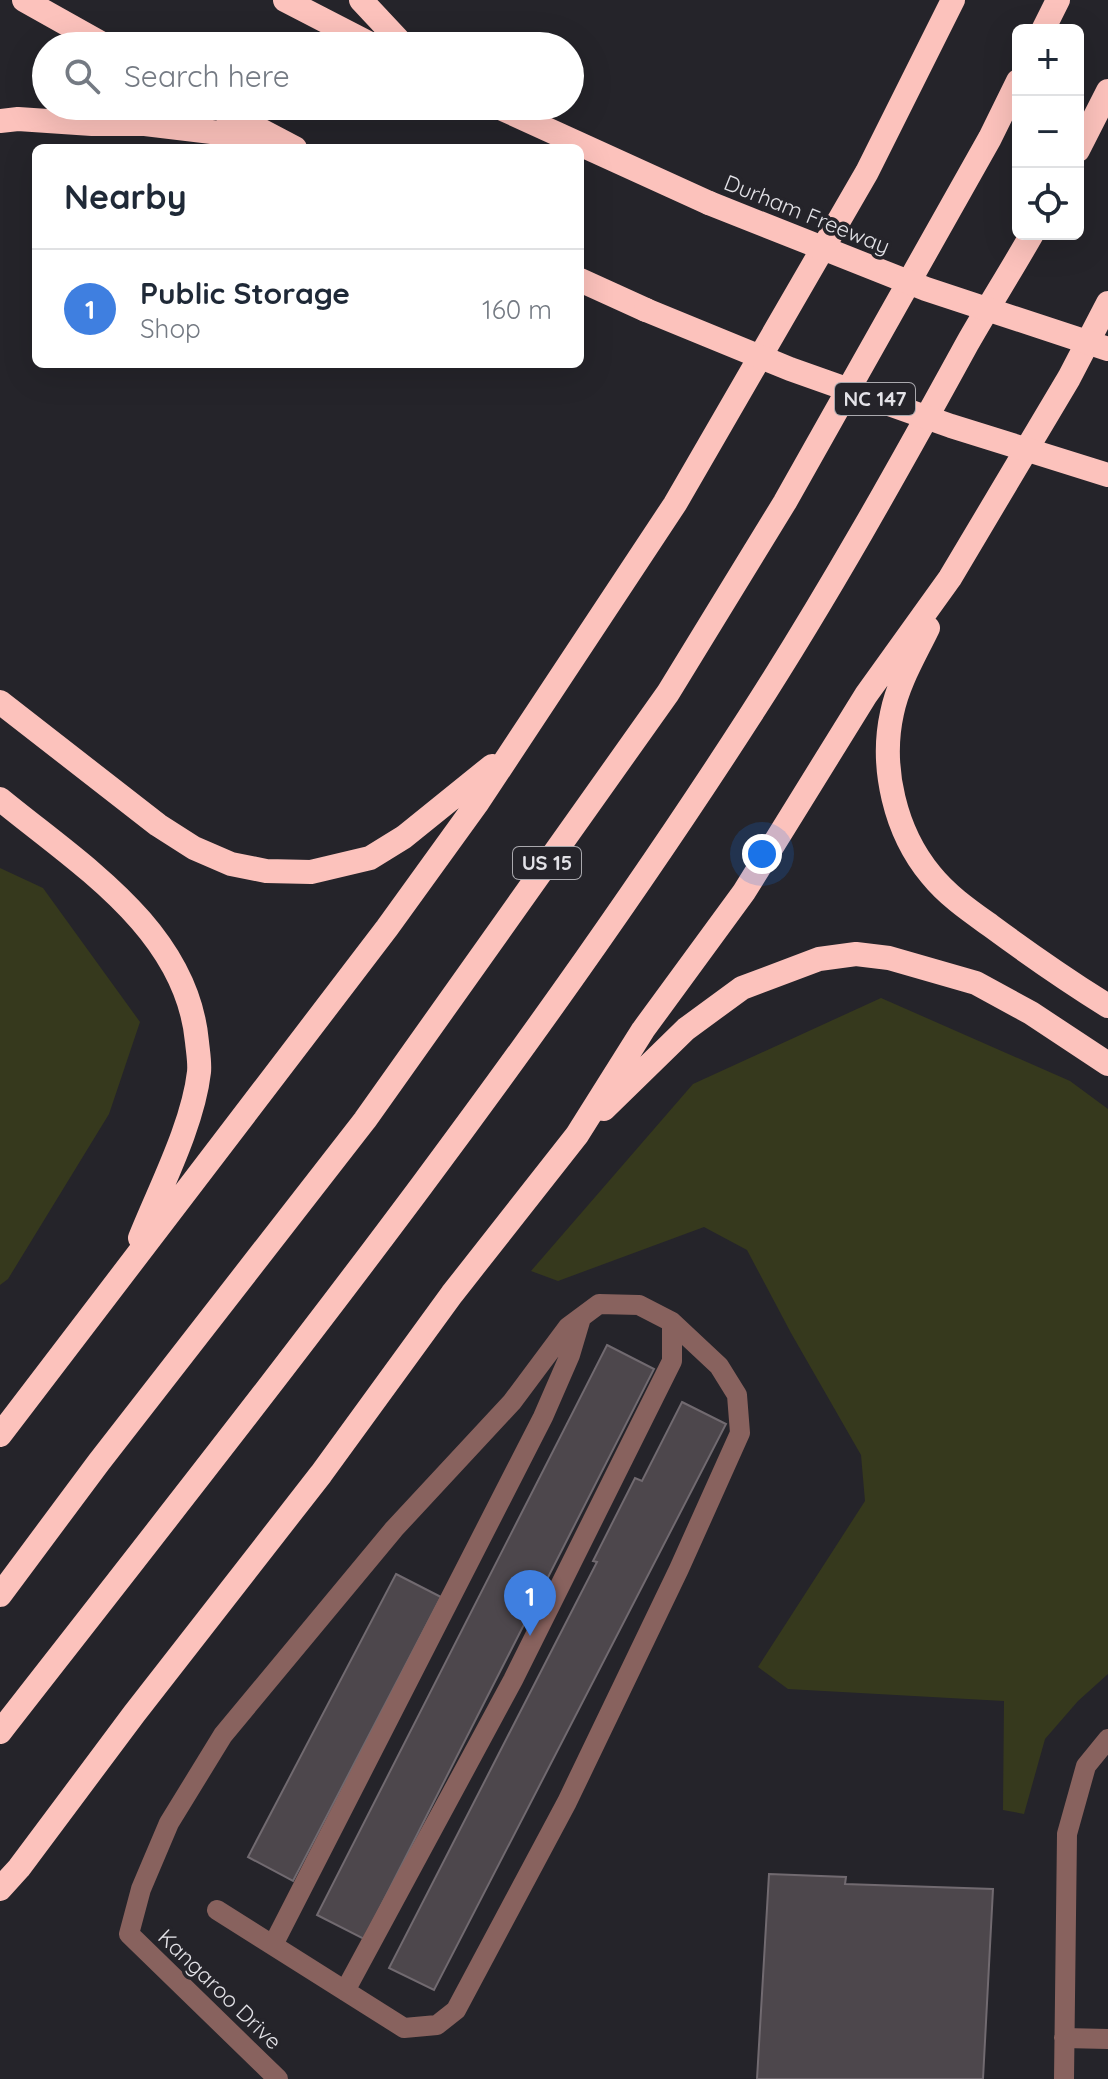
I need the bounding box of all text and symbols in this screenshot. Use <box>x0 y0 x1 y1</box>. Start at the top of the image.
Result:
map controls <box>1012 24 1084 240</box>
button: + <box>1012 24 1084 96</box>
search box <box>32 32 584 120</box>
icon: search <box>60 54 104 98</box>
text: Search here <box>124 57 290 95</box>
button: − <box>1012 96 1084 168</box>
street label: Durham Freeway <box>720 168 894 260</box>
button: locate <box>1012 168 1084 240</box>
text: Nearby <box>64 175 187 218</box>
text: Public Storage <box>140 274 350 312</box>
text: 1 <box>85 293 95 326</box>
text: 160 m <box>482 293 552 326</box>
text: Shop <box>140 312 201 345</box>
road number: NC 147 <box>835 383 915 415</box>
your location <box>742 834 782 874</box>
road number: US 15 <box>513 847 581 879</box>
pin: 1 <box>504 1570 556 1636</box>
street label: Kangaroo Drive <box>152 1923 288 2055</box>

